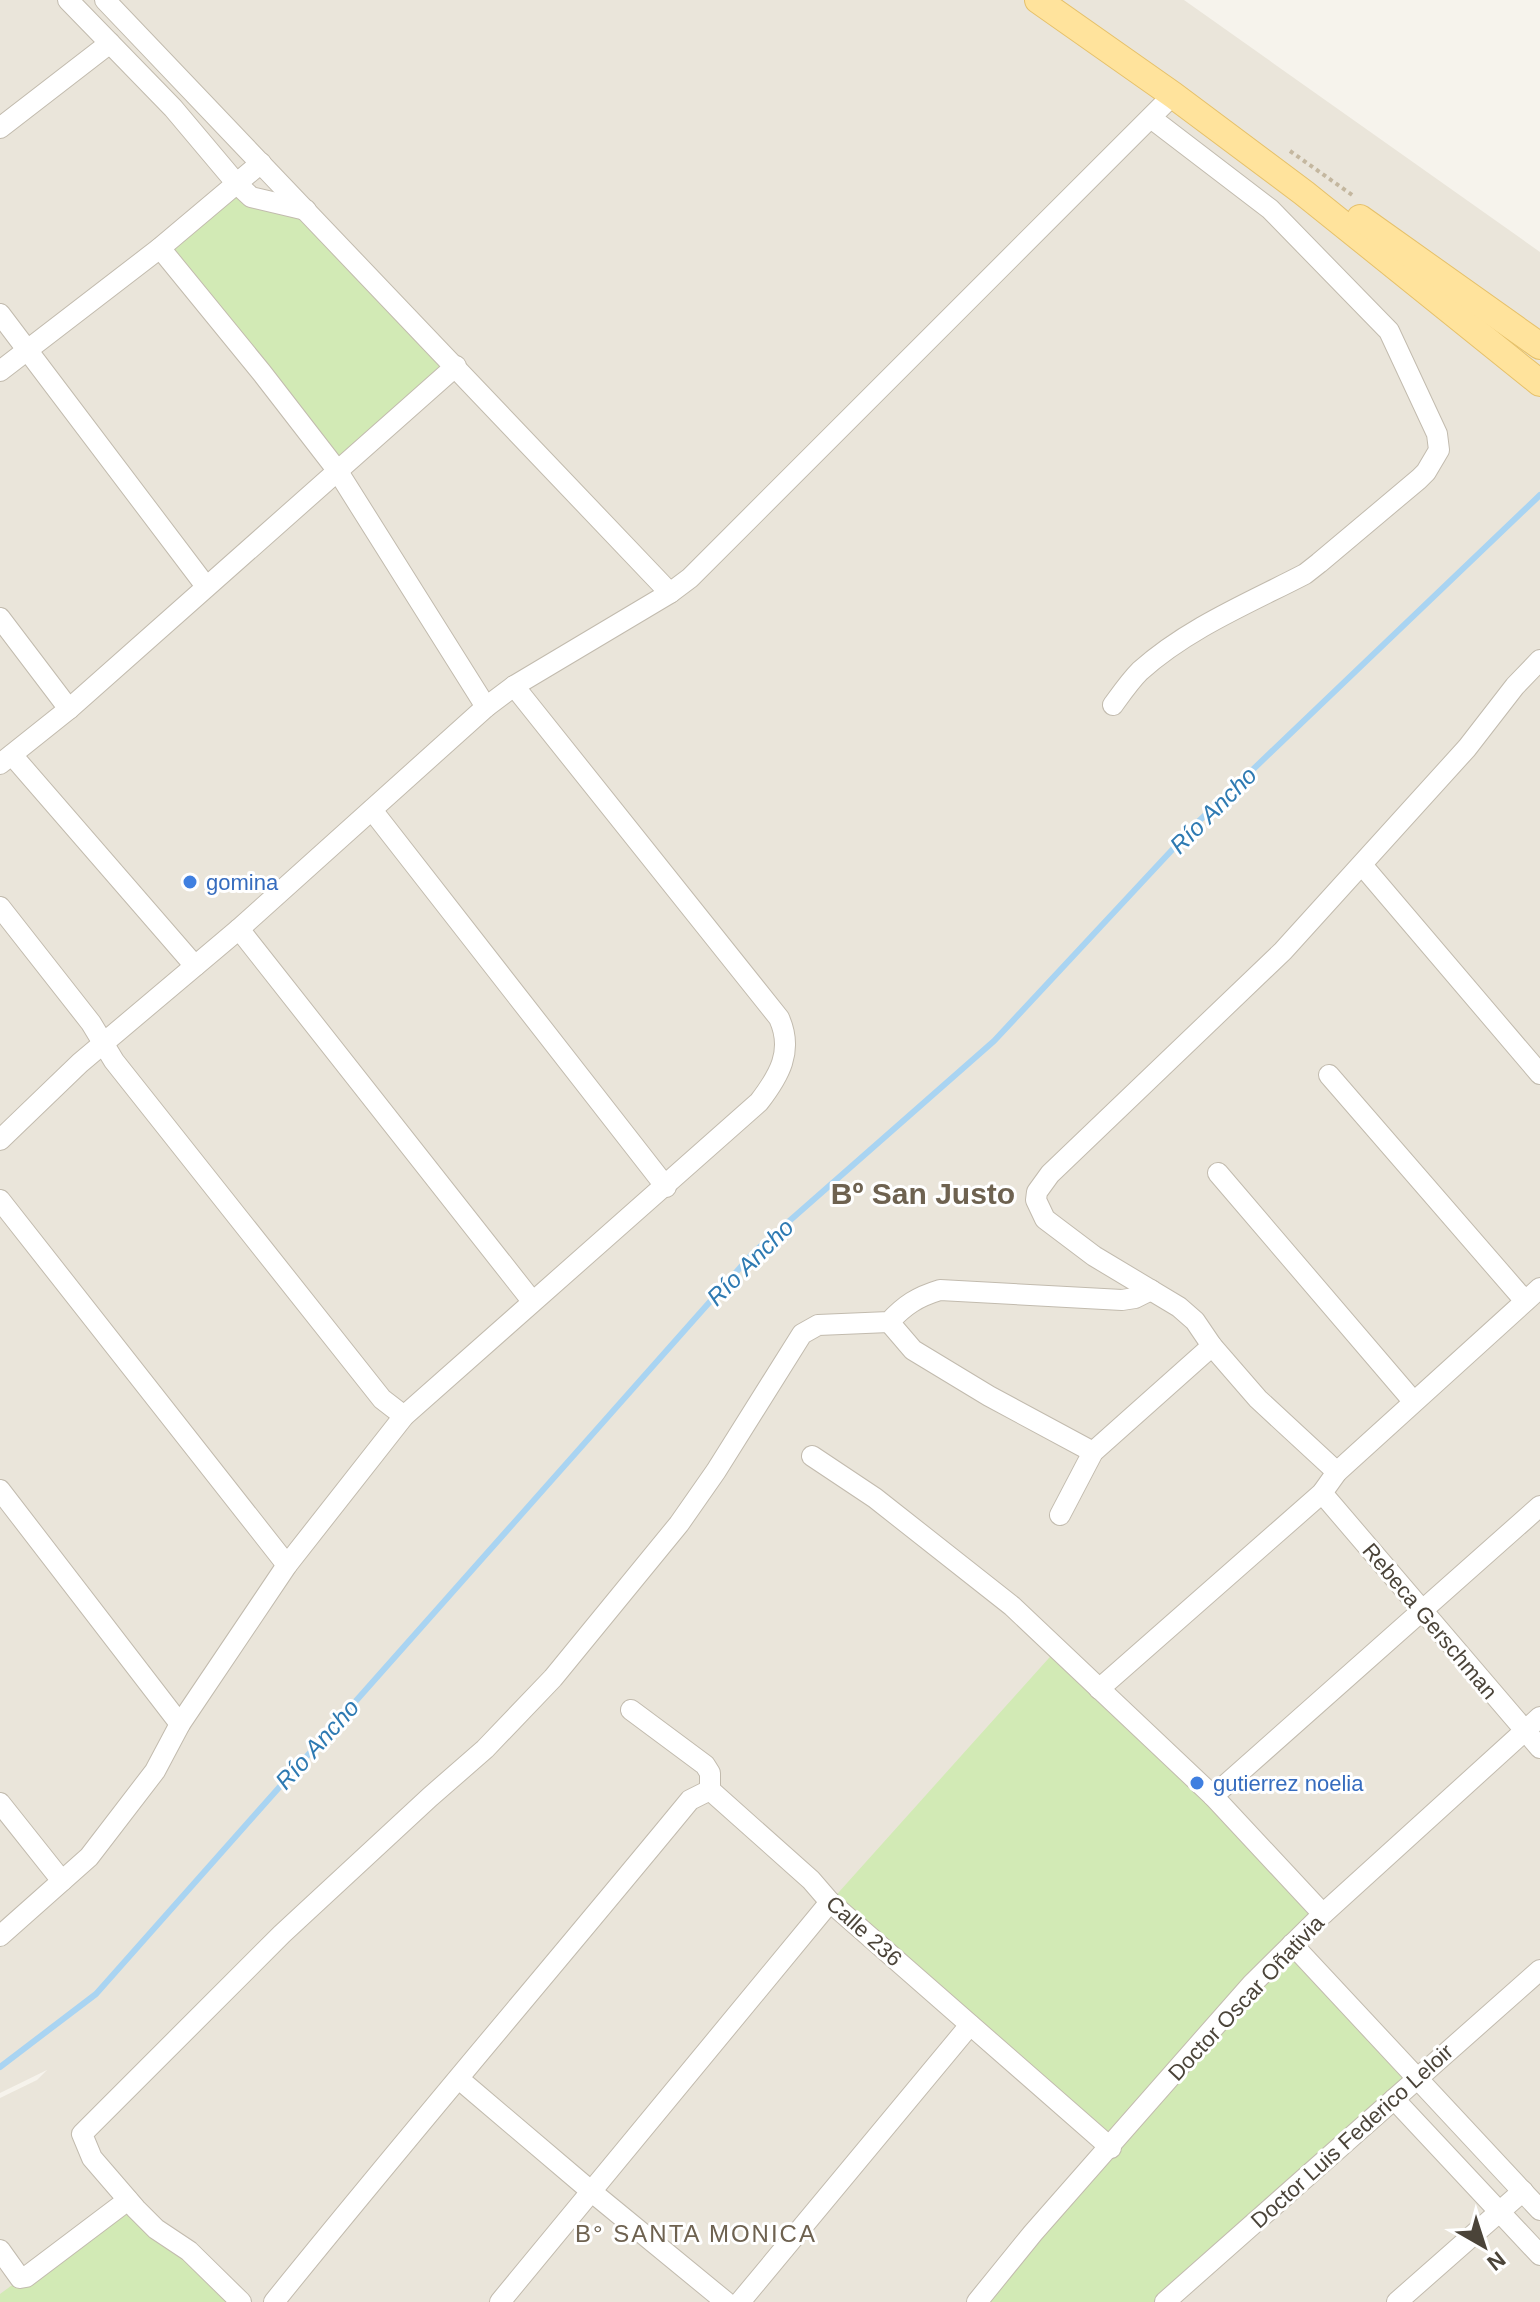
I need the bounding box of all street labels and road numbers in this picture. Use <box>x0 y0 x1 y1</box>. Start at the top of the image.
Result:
street label: Rebeca Gerschman <box>1358 1538 1502 1704</box>
street label: Calle 236 <box>821 1891 907 1971</box>
street label: Doctor Oscar Oñativia <box>1163 1910 1329 2086</box>
street label: Doctor Luis Federico Leloir <box>1246 2039 1458 2233</box>

